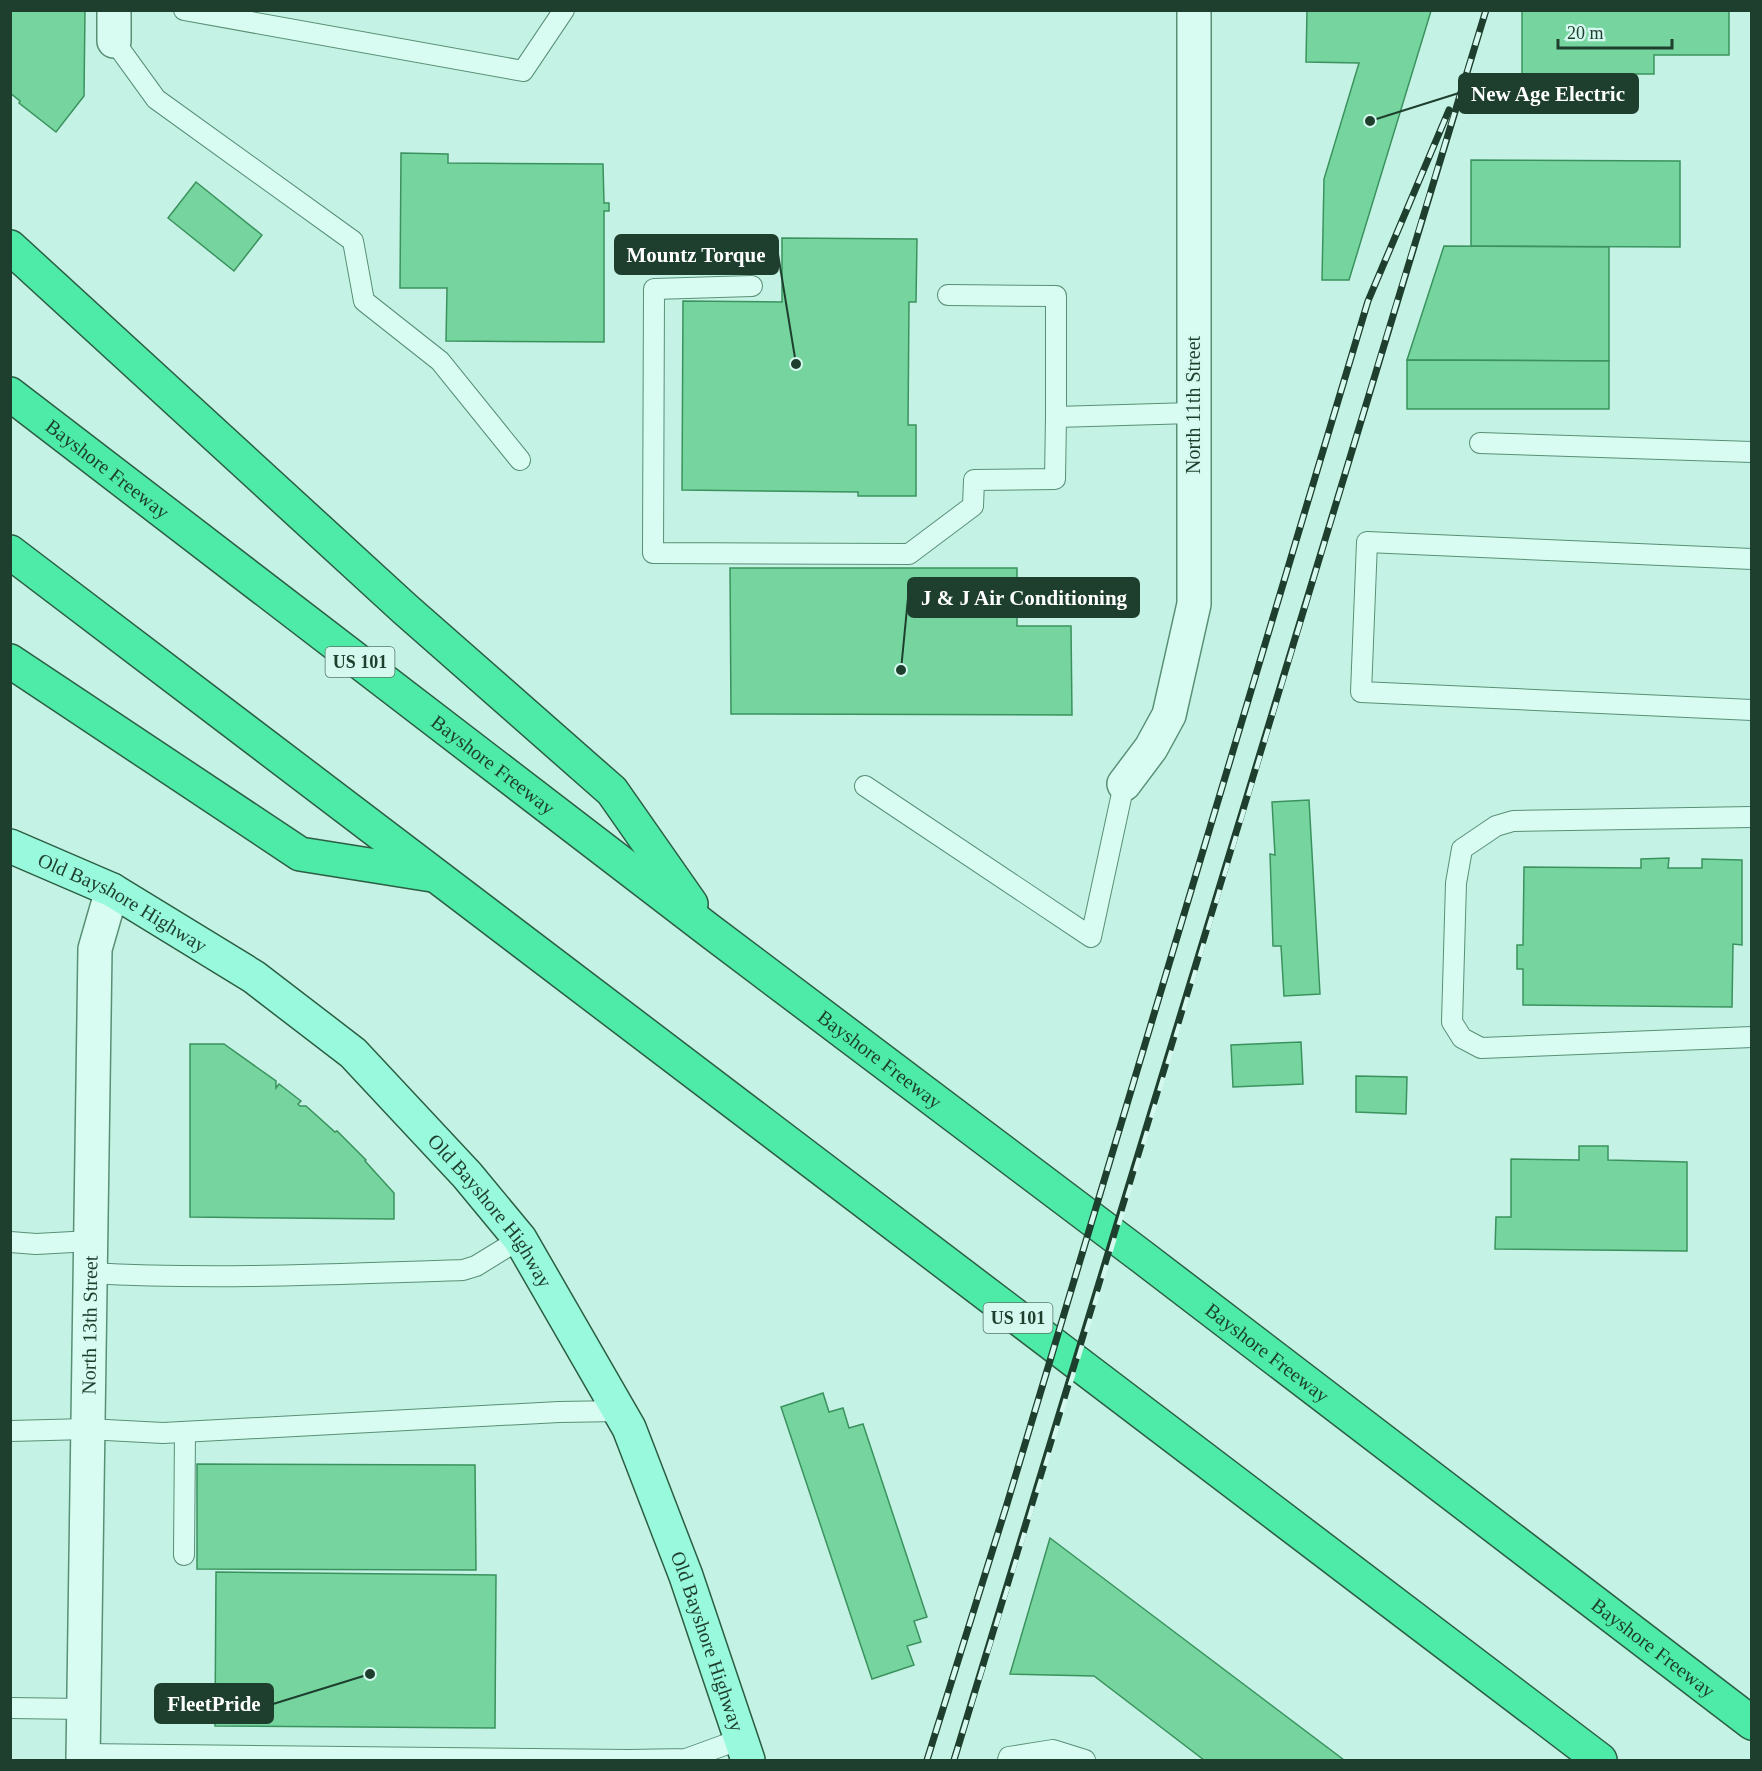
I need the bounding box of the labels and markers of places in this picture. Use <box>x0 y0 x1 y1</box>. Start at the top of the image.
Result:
callout: New Age Electric <box>1459 74 1638 113</box>
callout: Mountz Torque <box>615 235 778 274</box>
callout: J & J Air Conditioning <box>908 578 1139 617</box>
callout: FleetPride <box>155 1684 273 1723</box>

